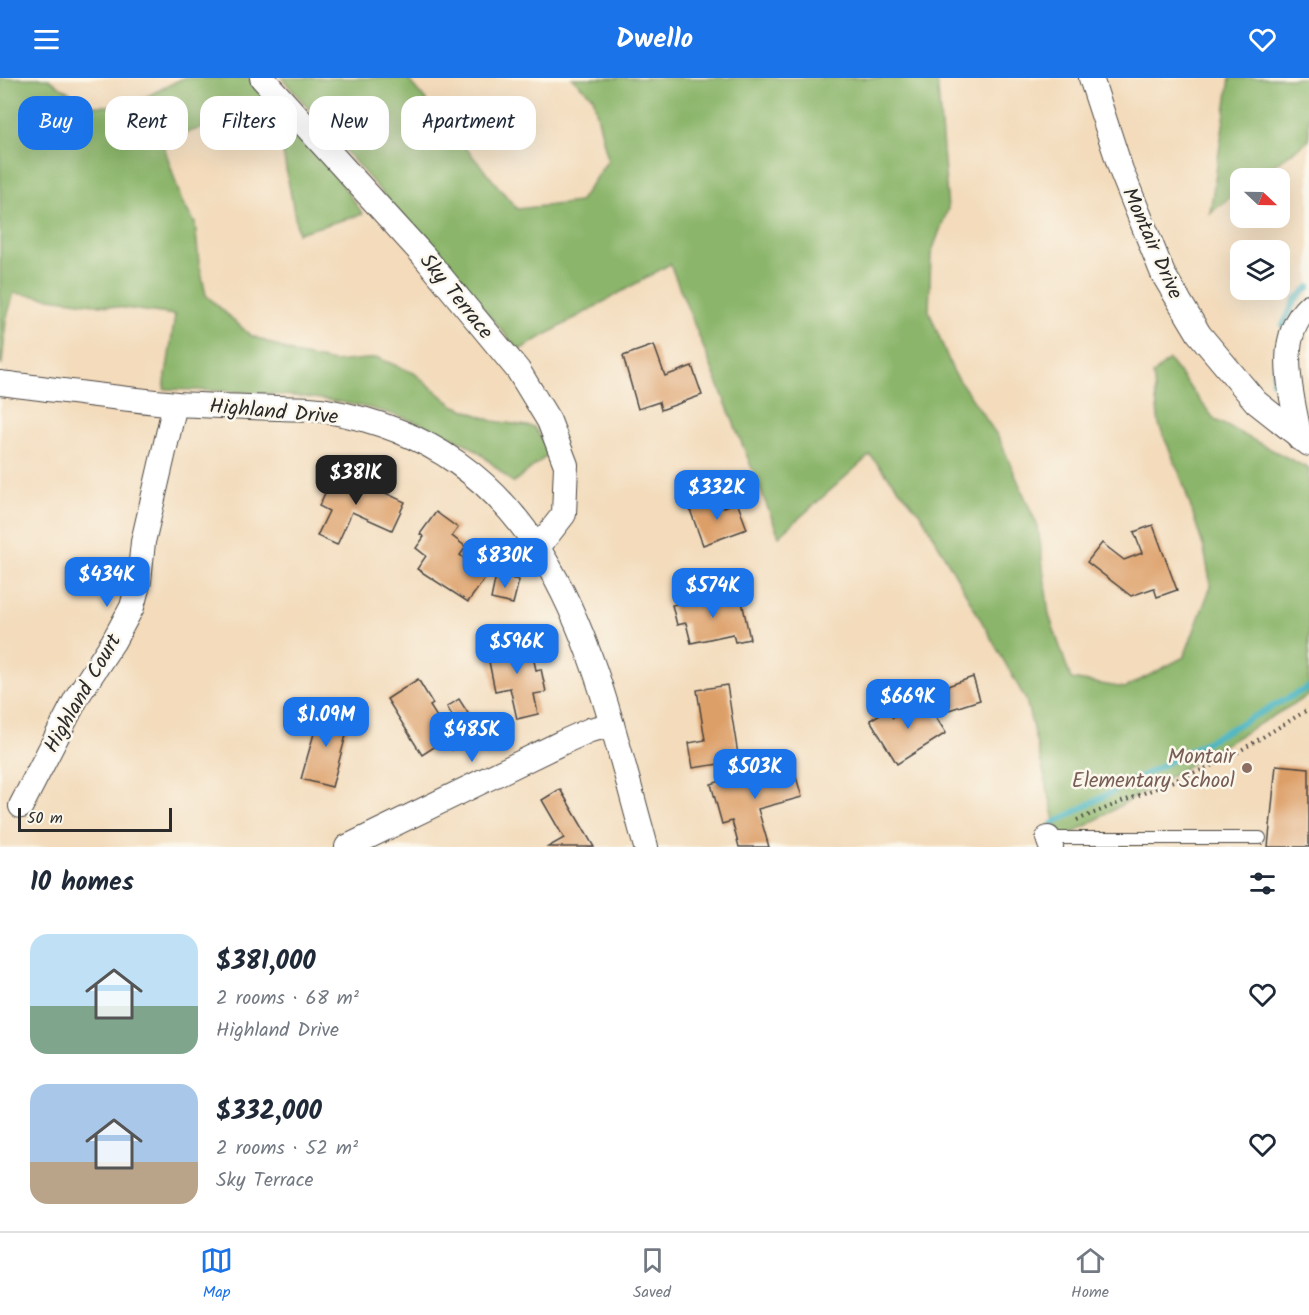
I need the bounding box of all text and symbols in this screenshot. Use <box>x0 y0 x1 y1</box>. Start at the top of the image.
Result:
text: Dwello <box>616 18 693 61</box>
icon: menu <box>30 23 63 56</box>
icon: heart <box>1246 23 1279 56</box>
chip: Buy <box>18 96 93 150</box>
chip: Rent <box>105 96 188 150</box>
chip: Filters <box>200 96 297 150</box>
chip: New <box>309 96 389 150</box>
chip: Apartment <box>401 96 536 150</box>
north arrow <box>1230 168 1290 228</box>
map controls <box>1230 168 1290 300</box>
street label: Montair Drive <box>1112 182 1191 305</box>
button: layers <box>1230 240 1290 300</box>
street label: Sky Terrace <box>411 247 501 348</box>
street label: Highland Drive <box>208 390 340 435</box>
pin: $381K <box>314 455 398 506</box>
text: $381K <box>330 458 382 490</box>
pin: $332K <box>675 470 759 521</box>
text: $332K <box>688 473 746 505</box>
pin: $830K <box>463 538 547 589</box>
text: $830K <box>477 541 533 573</box>
pin: $434K <box>65 557 149 608</box>
text: $434K <box>79 560 135 592</box>
pin: $574K <box>671 568 755 619</box>
text: $574K <box>686 571 740 603</box>
pin: $596K <box>475 624 559 675</box>
street label: Highland Court <box>36 627 131 759</box>
text: $596K <box>490 627 544 659</box>
pin: $669K <box>866 679 950 730</box>
text: $669K <box>880 682 936 714</box>
pin: $1.09M <box>277 697 375 748</box>
text: $1.09M <box>297 700 355 732</box>
pin: $485K <box>430 712 514 763</box>
text: $485K <box>444 715 500 747</box>
place label: Montair Elementary School <box>1072 741 1236 798</box>
pin: $503K <box>713 749 797 800</box>
text: $503K <box>727 752 783 784</box>
marker: Montair Elementary School <box>1240 761 1254 775</box>
scale bar <box>18 805 172 832</box>
text: 50 m <box>27 806 63 831</box>
text: 10 homes <box>30 862 134 904</box>
icon: filters <box>1246 867 1279 900</box>
text: $381,000 <box>216 941 316 983</box>
icon: home <box>78 958 150 1030</box>
icon: heart <box>1246 978 1279 1011</box>
text: 2 rooms · 68 m² <box>216 983 359 1015</box>
text: Highland Drive <box>216 1015 339 1047</box>
text: $332,000 <box>216 1091 322 1133</box>
icon: home <box>78 1108 150 1180</box>
icon: heart <box>1246 1128 1279 1161</box>
text: 2 rooms · 52 m² <box>216 1133 358 1165</box>
text: Sky Terrace <box>216 1165 314 1197</box>
tab: Map <box>200 1244 233 1305</box>
tab: Saved <box>633 1244 671 1305</box>
tab: Home <box>1071 1244 1109 1305</box>

